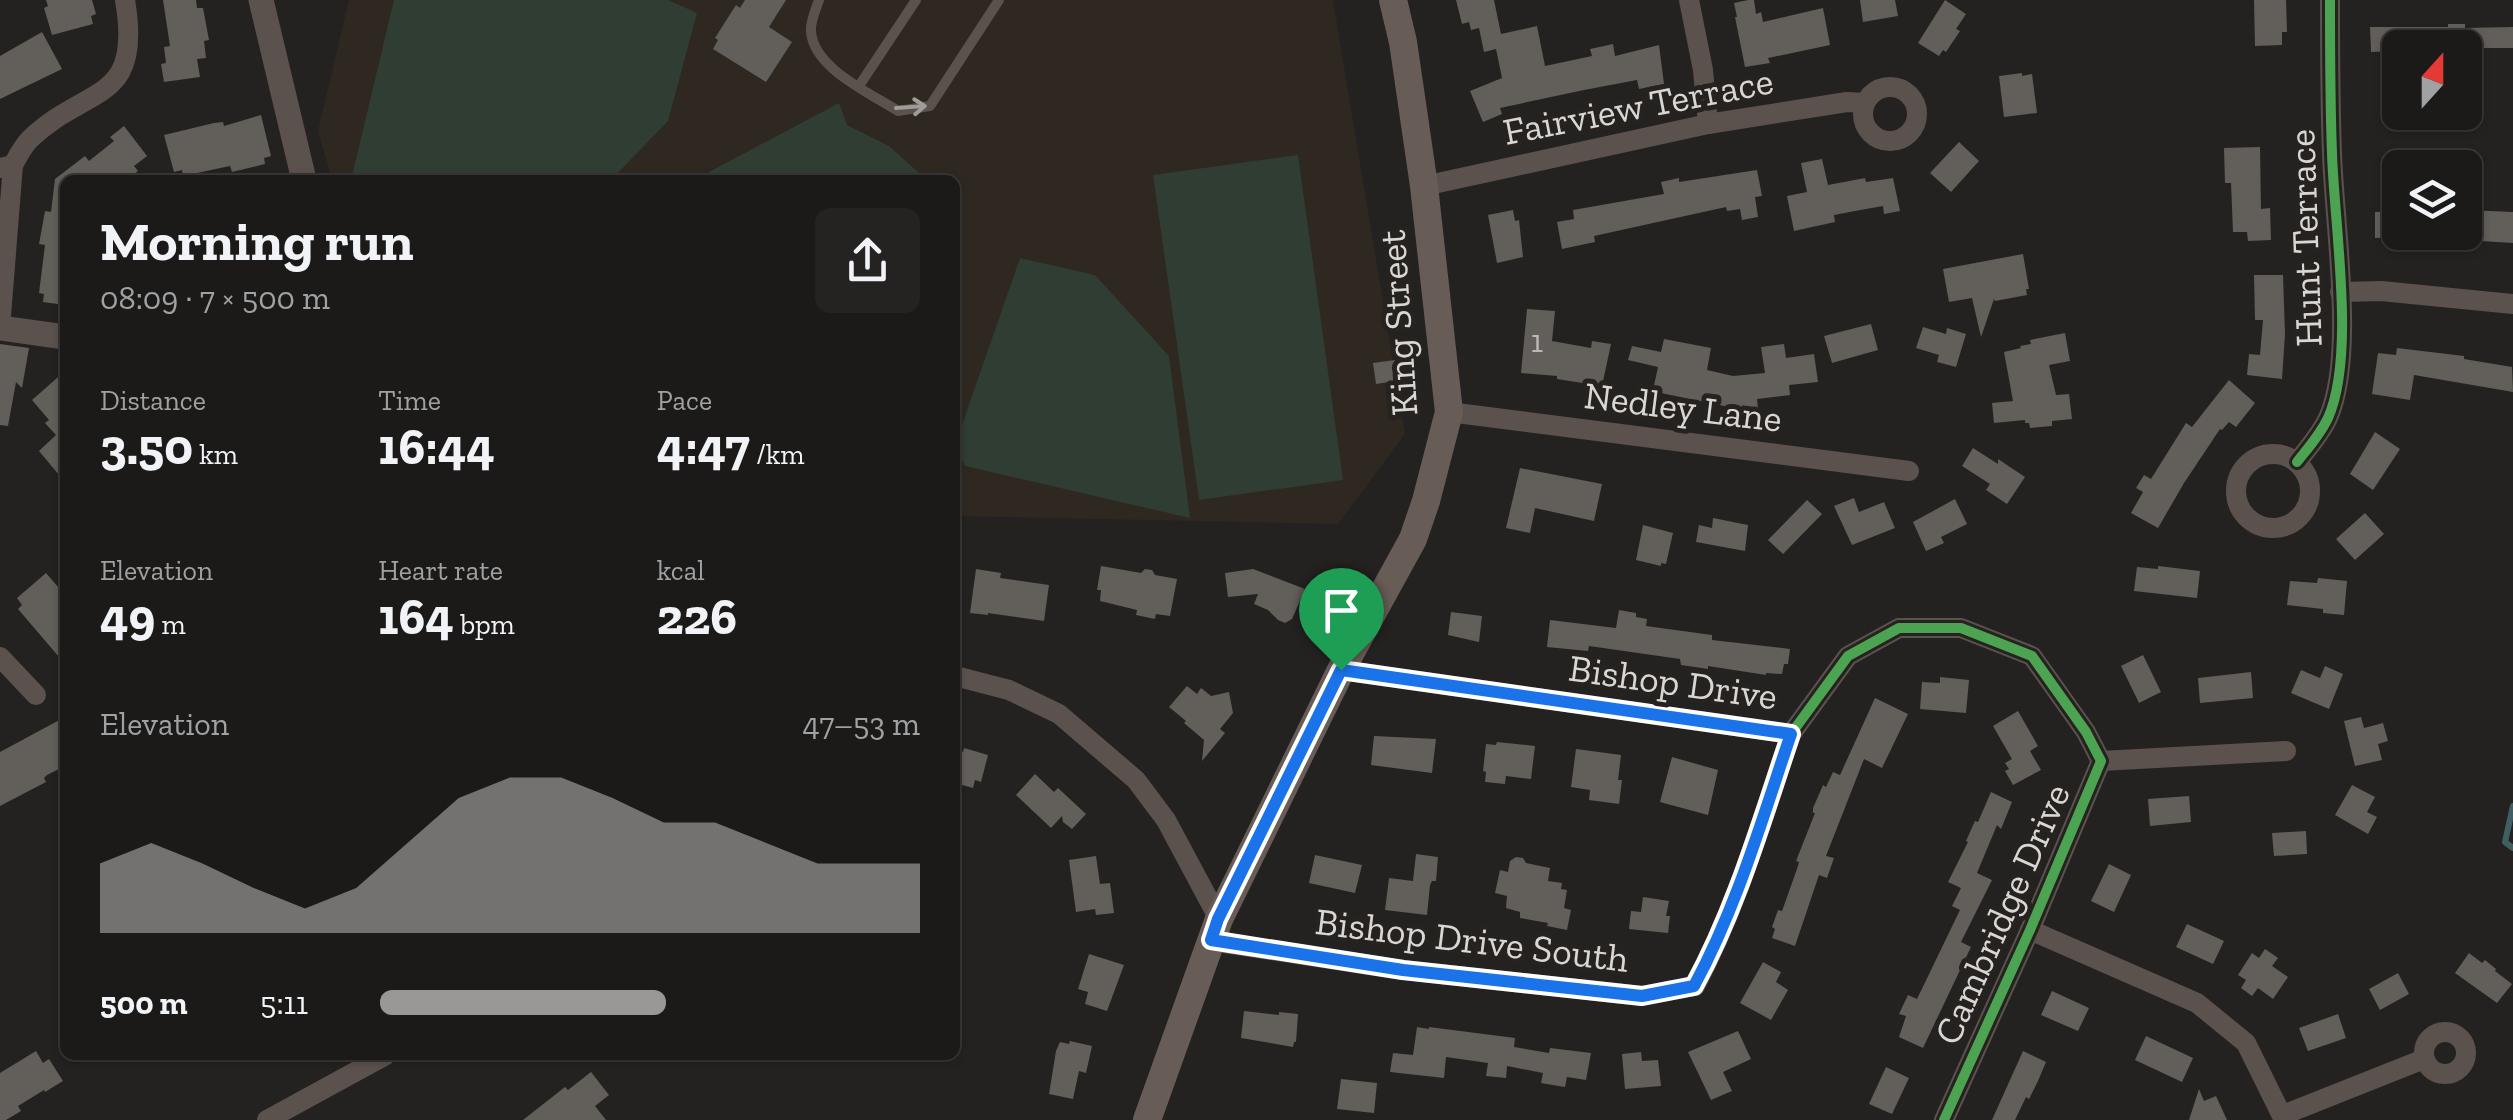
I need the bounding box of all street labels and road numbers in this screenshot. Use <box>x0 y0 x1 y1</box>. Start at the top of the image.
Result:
street label: Fairview Terrace <box>1499 57 1777 155</box>
street label: Hunt Terrace <box>2278 128 2332 348</box>
street label: King Street <box>1369 228 1427 418</box>
street label: Nedley Lane <box>1581 372 1785 442</box>
street label: Bishop Drive <box>1566 645 1780 719</box>
street label: Cambridge Drive <box>1924 777 2080 1051</box>
street label: Bishop Drive South <box>1313 898 1631 982</box>

